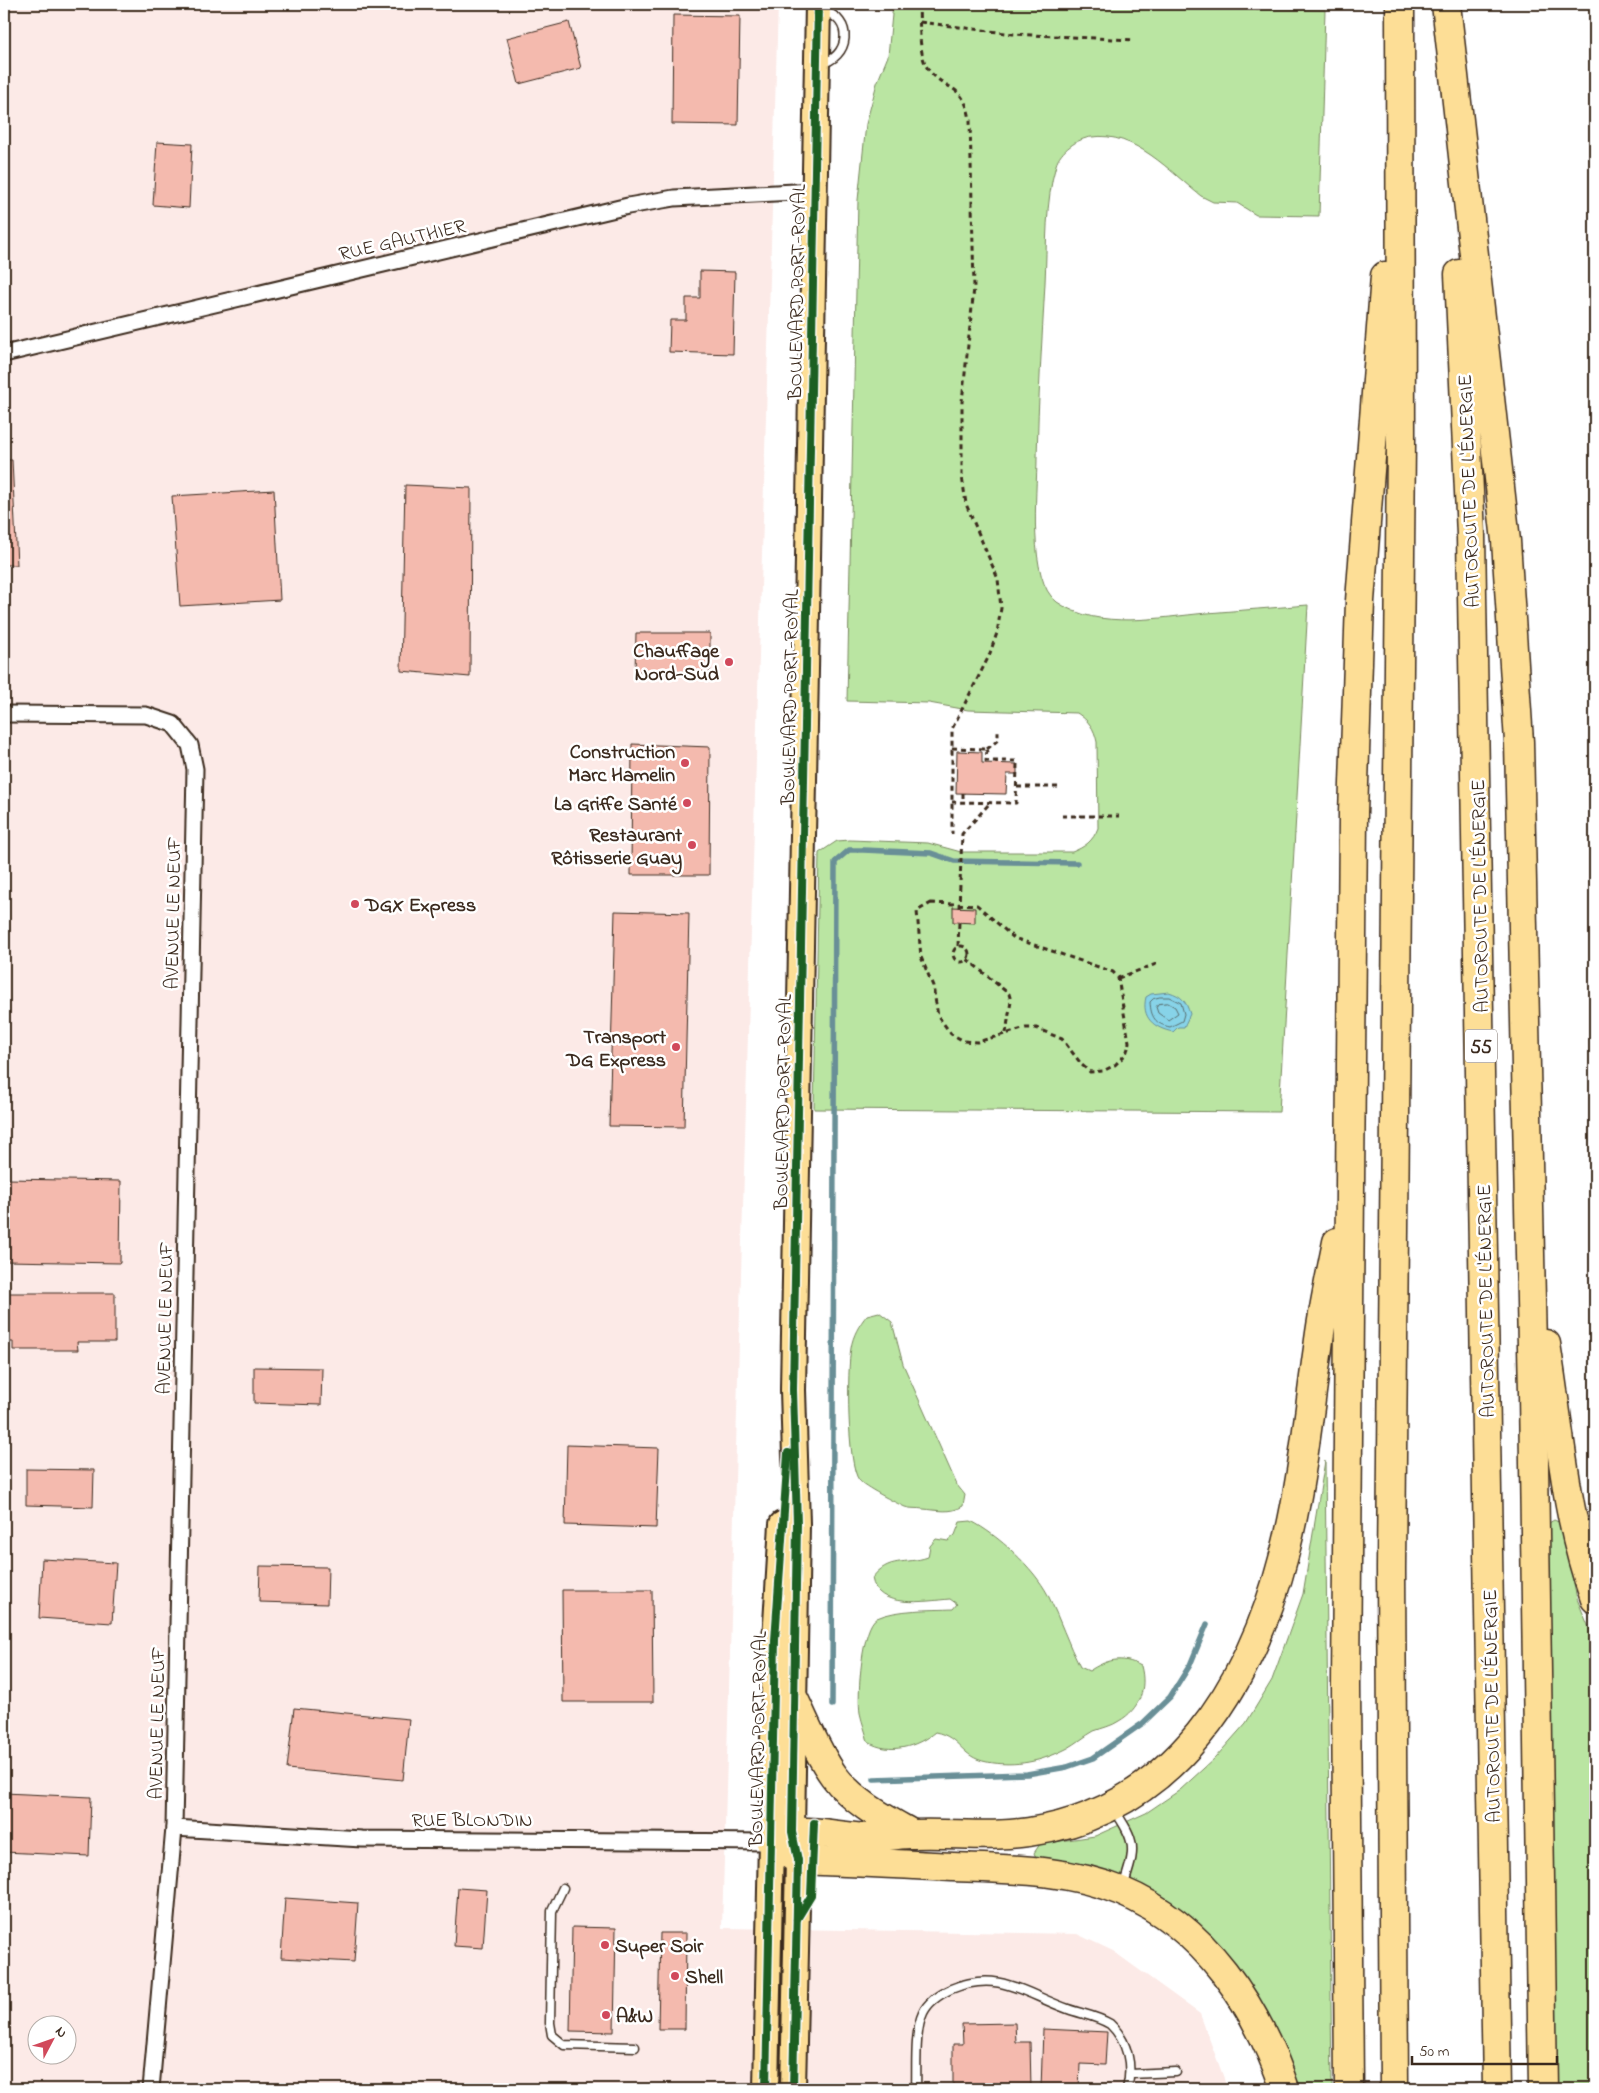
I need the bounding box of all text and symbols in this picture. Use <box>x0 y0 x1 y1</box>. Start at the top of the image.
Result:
street label: BOULEVARD PORT-ROYAL <box>782 183 815 401</box>
street label: RUE GAUTHIER <box>336 213 470 270</box>
street label: AUTOROUTE DE L'ÉNERGIE <box>1452 374 1489 608</box>
street label: BOULEVARD PORT-ROYAL <box>775 588 808 806</box>
place label: Chauffage Nord-Sud <box>633 638 720 690</box>
marker: Chauffage Nord-Sud <box>723 656 735 668</box>
place label: Construction Marc Hamelin <box>568 739 675 791</box>
marker: Construction Marc Hamelin <box>679 757 691 769</box>
street label: AUTOROUTE DE L'ÉNERGIE <box>1465 779 1498 1013</box>
place label: La Griffe Santé <box>554 791 678 820</box>
marker: La Griffe Santé <box>681 797 693 809</box>
place label: Restaurant Rôtisserie Guay <box>551 822 682 875</box>
street label: AVENUE LE NEUF <box>159 836 190 990</box>
marker: Restaurant Rôtisserie Guay <box>686 839 698 851</box>
place label: DGX Express <box>364 892 476 921</box>
marker: DGX Express <box>349 898 361 910</box>
street label: BOULEVARD PORT-ROYAL <box>768 993 801 1211</box>
place label: Transport DG Express <box>565 1024 666 1076</box>
road number: 55 <box>1465 1030 1497 1062</box>
marker: Transport DG Express <box>670 1041 682 1053</box>
street label: AUTOROUTE DE L'ÉNERGIE <box>1471 1184 1504 1418</box>
street label: AVENUE LE NEUF <box>151 1241 182 1395</box>
street label: AUTOROUTE DE L'ÉNERGIE <box>1477 1589 1510 1823</box>
street label: BOULEVARD PORT-ROYAL <box>743 1630 776 1848</box>
street label: AVENUE LE NEUF <box>143 1646 174 1800</box>
street label: RUE BLONDIN <box>411 1807 533 1836</box>
place label: Super Soir <box>615 1933 704 1962</box>
marker: Super Soir <box>599 1939 611 1951</box>
place label: Shell <box>685 1964 723 1993</box>
marker: Shell <box>669 1970 681 1982</box>
place label: A&W <box>616 2003 653 2032</box>
marker: A&W <box>600 2009 612 2021</box>
north arrow <box>28 2016 78 2066</box>
text: N <box>50 2022 72 2043</box>
scale bar <box>1412 2033 1556 2065</box>
text: 50 m <box>1419 2041 1450 2063</box>

